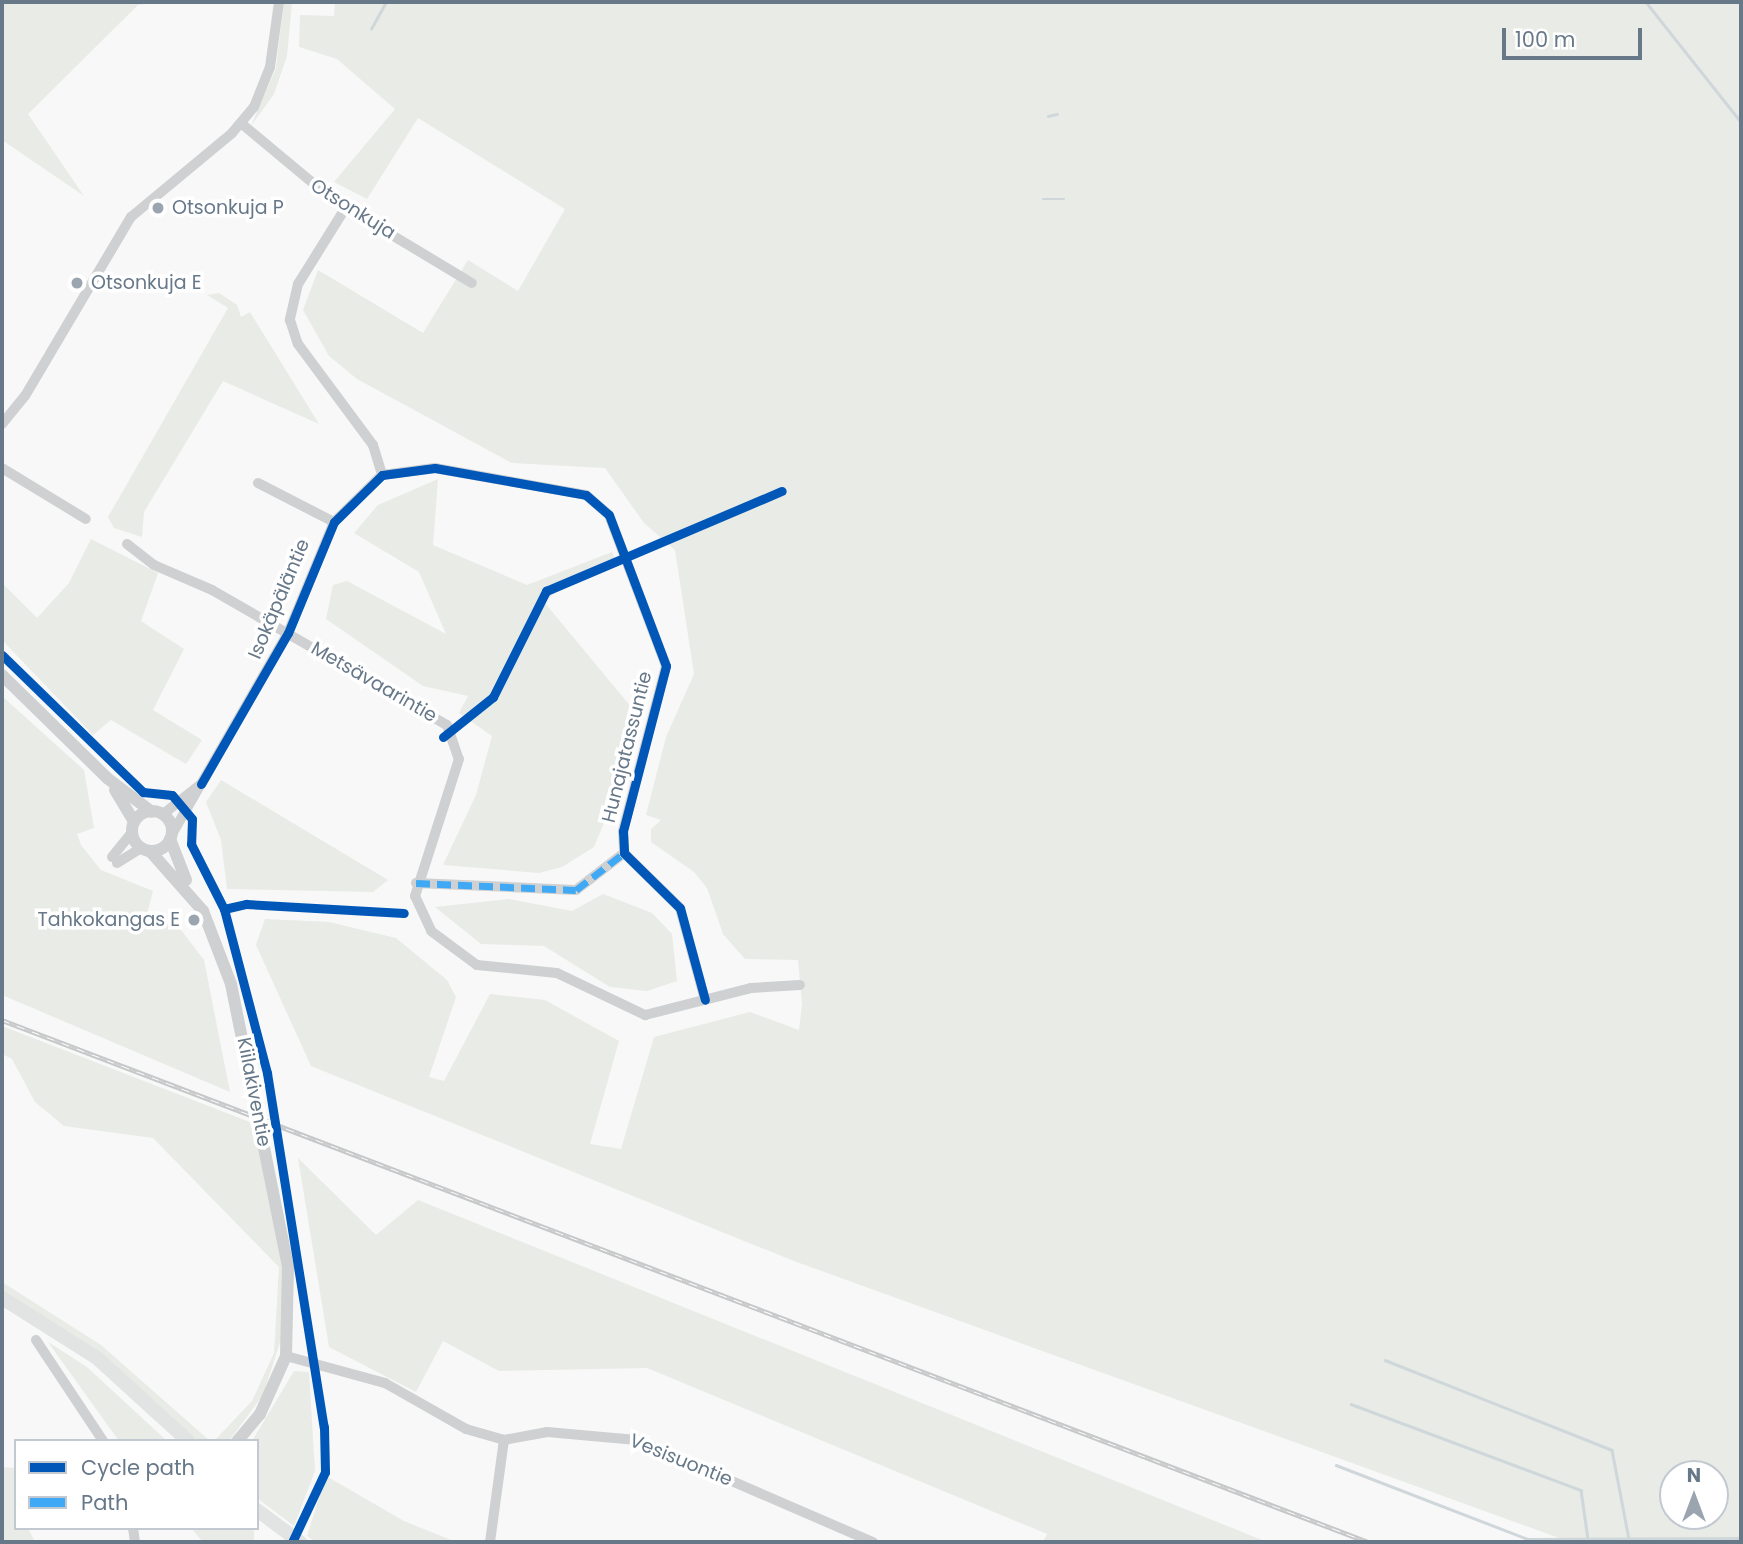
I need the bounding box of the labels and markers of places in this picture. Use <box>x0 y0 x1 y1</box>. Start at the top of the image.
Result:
place label: Otsonkuja P <box>172 197 284 219</box>
marker: Otsonkuja P <box>150 200 166 216</box>
place label: Otsonkuja E <box>91 272 201 294</box>
marker: Otsonkuja E <box>69 275 85 291</box>
place label: Tahkokangas E <box>38 909 180 931</box>
marker: Tahkokangas E <box>186 912 202 928</box>

